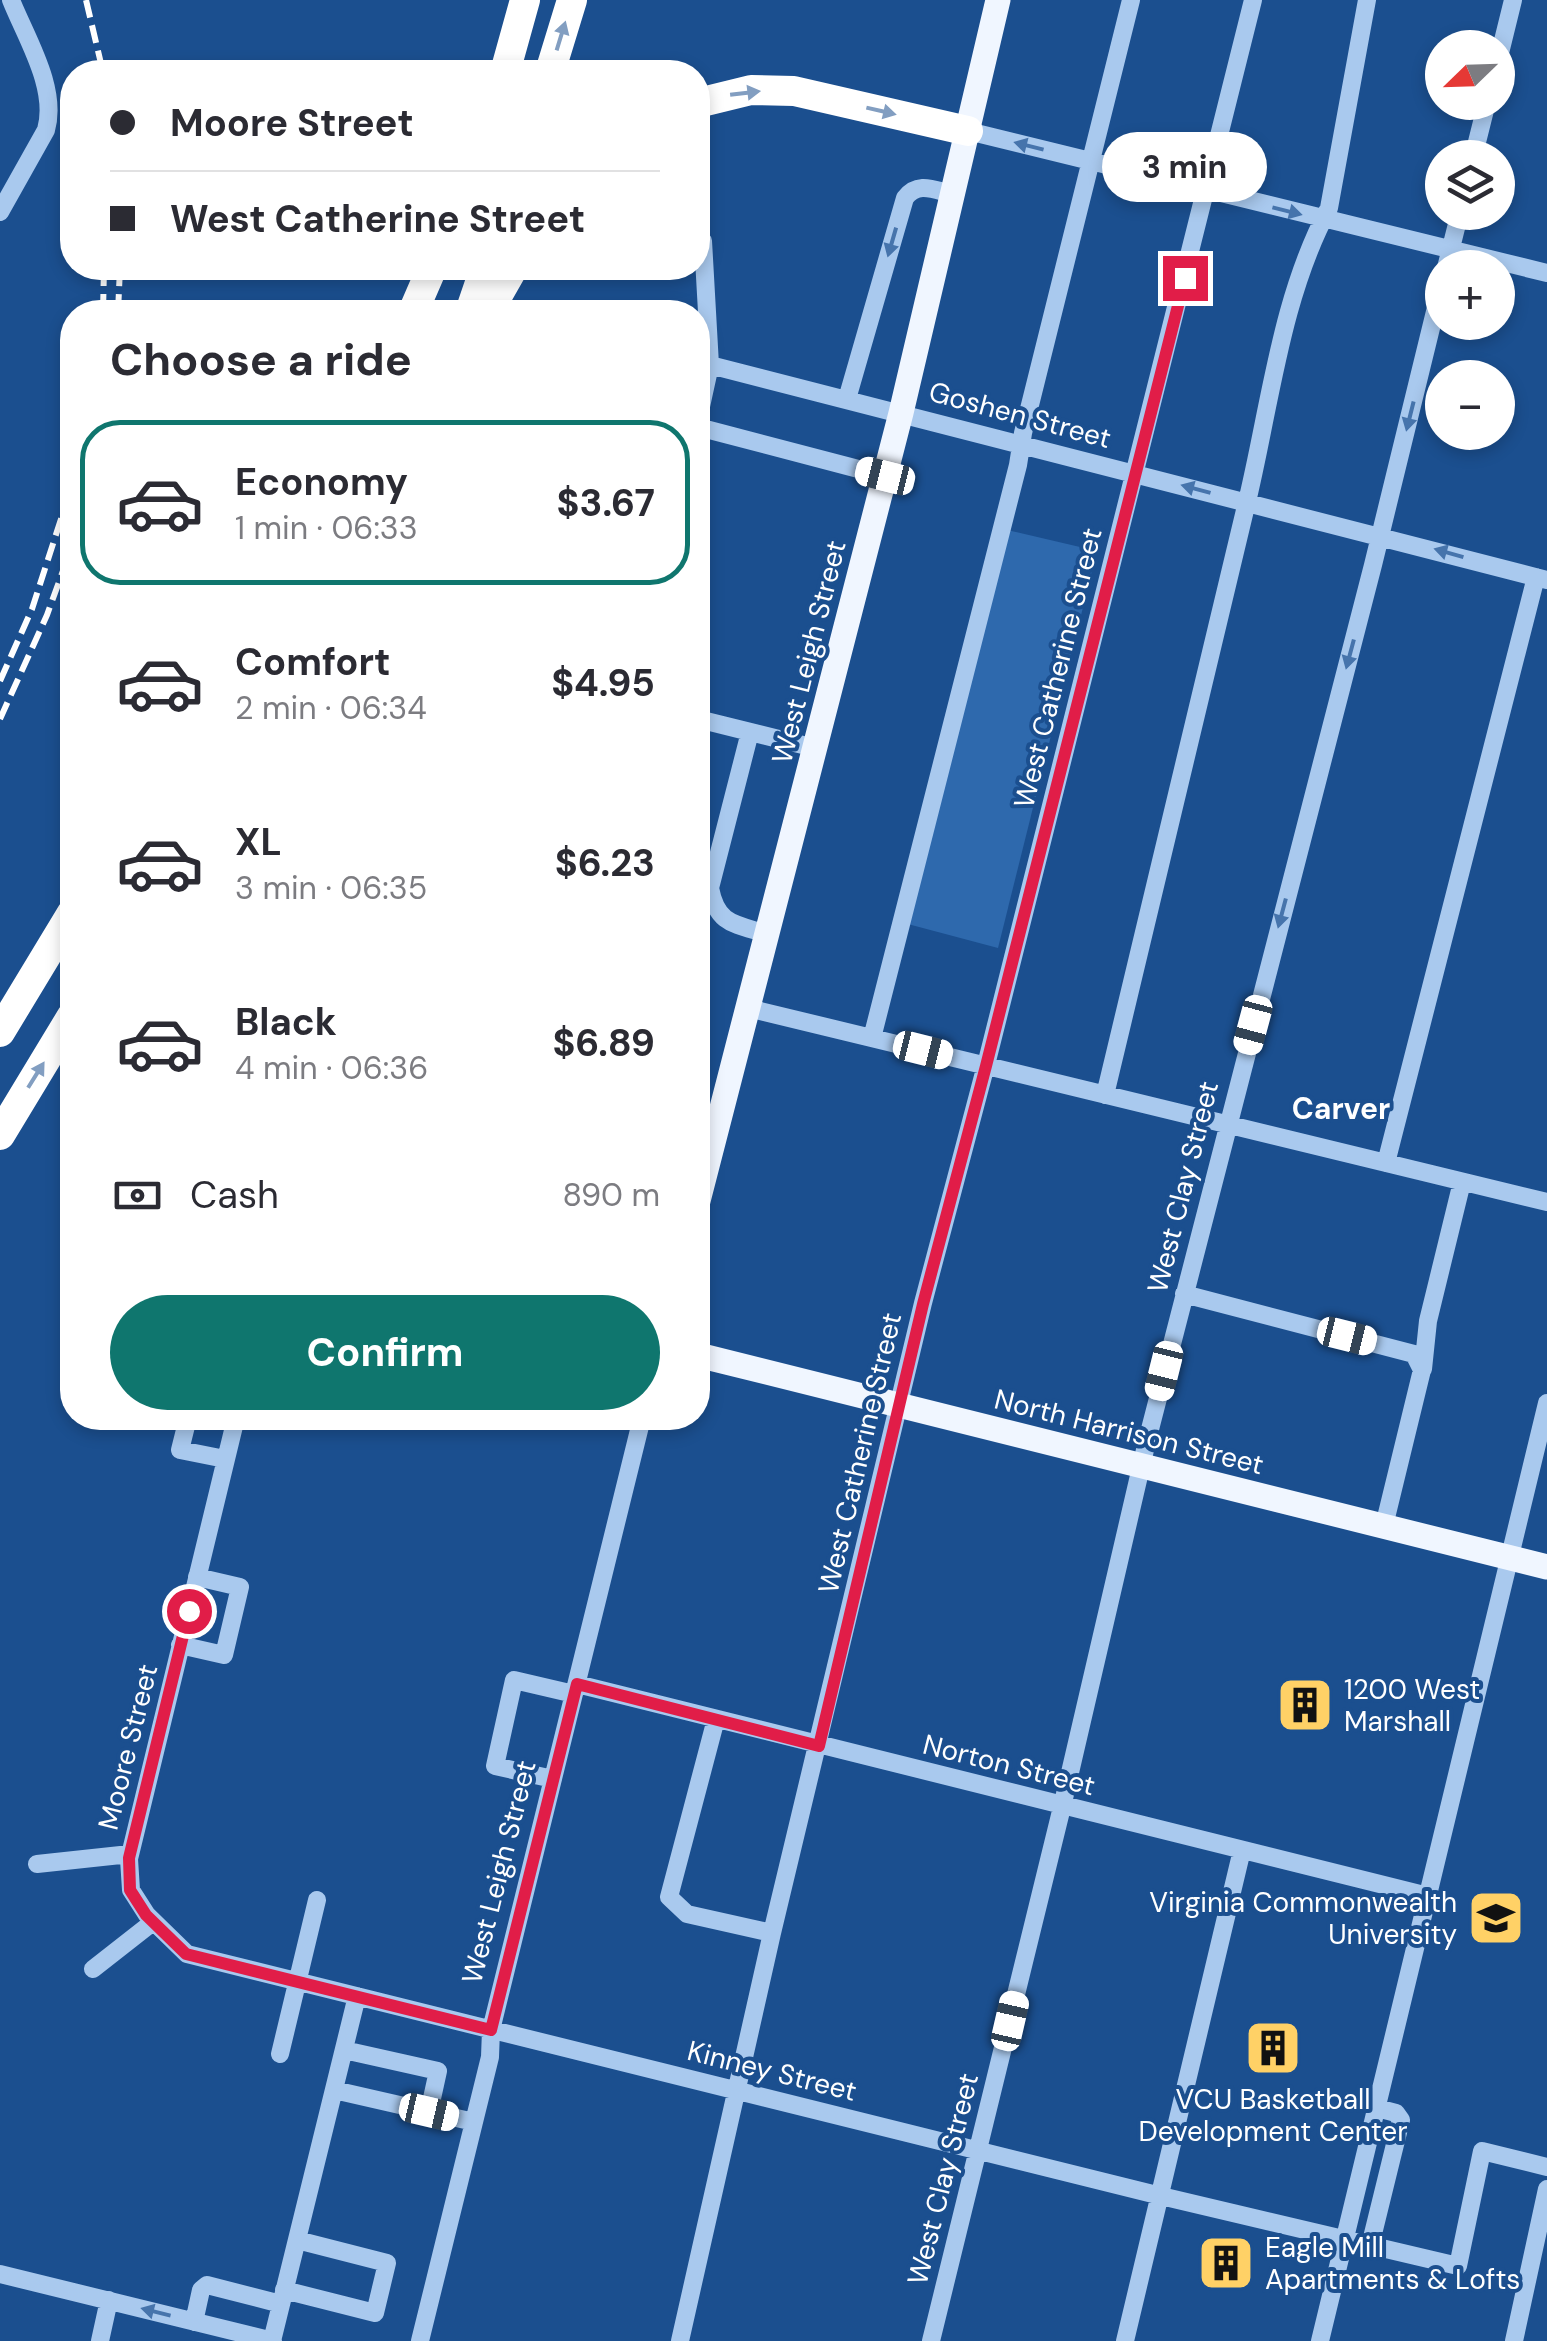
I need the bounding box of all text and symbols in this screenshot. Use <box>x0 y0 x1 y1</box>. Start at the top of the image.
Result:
one-way arrow <box>554 21 569 51</box>
north arrow <box>1425 30 1515 120</box>
map controls <box>1425 30 1515 450</box>
one-way arrow <box>730 85 761 101</box>
text: Moore Street <box>170 98 414 148</box>
one-way arrow <box>866 104 897 119</box>
callout: 3 min <box>1102 133 1268 203</box>
one-way arrow <box>1013 138 1044 153</box>
button: layers <box>1425 140 1515 230</box>
text: 3 min <box>1142 146 1227 188</box>
text: West Catherine Street <box>170 194 585 244</box>
one-way arrow <box>1271 204 1302 219</box>
one-way arrow <box>884 227 899 257</box>
button: + <box>1425 250 1515 340</box>
route end <box>1163 256 1208 301</box>
text: Choose a ride <box>110 330 412 389</box>
button: − <box>1425 360 1515 450</box>
street label: Goshen Street <box>925 373 1115 457</box>
one-way arrow <box>1402 401 1417 432</box>
car <box>852 454 918 498</box>
text: Economy <box>235 457 408 507</box>
icon: car <box>115 458 205 548</box>
text: $3.67 <box>557 478 655 528</box>
one-way arrow <box>1180 481 1211 497</box>
text: 1 min · 06:33 <box>235 507 418 549</box>
street label: West Catherine Street <box>1005 524 1111 812</box>
street label: West Leigh Street <box>763 537 855 767</box>
one-way arrow <box>1433 545 1464 561</box>
text: Comfort <box>235 637 391 687</box>
icon: car <box>115 638 205 728</box>
one-way arrow <box>1341 639 1357 670</box>
text: $4.95 <box>551 658 655 708</box>
text: 2 min · 06:34 <box>235 687 427 729</box>
text: XL <box>235 817 282 867</box>
icon: car <box>115 818 205 908</box>
text: $6.23 <box>555 838 655 888</box>
text: 3 min · 06:35 <box>235 867 427 909</box>
one-way arrow <box>1273 898 1289 929</box>
car <box>1231 992 1275 1058</box>
text: Black <box>235 997 337 1047</box>
icon: car <box>115 998 205 1088</box>
text: $6.89 <box>552 1018 655 1068</box>
car <box>890 1028 956 1072</box>
text: 4 min · 06:36 <box>235 1047 428 1089</box>
one-way arrow <box>27 1061 44 1089</box>
street label: West Clay Street <box>1139 1077 1227 1297</box>
district label: Carver <box>1292 1089 1390 1128</box>
icon: cash <box>110 1168 165 1223</box>
text: Cash <box>190 1170 279 1220</box>
text: 890 m <box>562 1174 660 1216</box>
button: Confirm <box>110 1295 660 1410</box>
street label: West Catherine Street <box>810 1309 910 1597</box>
car <box>1314 1314 1380 1358</box>
car <box>1142 1338 1186 1404</box>
street label: North Harrison Street <box>991 1381 1267 1483</box>
route start <box>167 1589 212 1634</box>
street label: Moore Street <box>90 1660 166 1834</box>
place label: 1200 West Marshall <box>1344 1671 1480 1740</box>
building icon: 1200 West Marshall <box>1275 1675 1335 1735</box>
street label: Norton Street <box>919 1726 1099 1804</box>
street label: West Leigh Street <box>453 1757 545 1987</box>
place label: Virginia Commonwealth University <box>1149 1884 1457 1953</box>
school or university icon: Virginia Commonwealth University <box>1466 1888 1526 1948</box>
car <box>989 1988 1031 2054</box>
building icon: VCU Basketball Development Center <box>1243 2018 1303 2078</box>
street label: Kinney Street <box>684 2032 860 2110</box>
street label: West Clay Street <box>899 2069 987 2289</box>
place label: VCU Basketball Development Center <box>1138 2081 1408 2150</box>
car <box>396 2091 462 2133</box>
place label: Eagle Mill Apartments & Lofts <box>1265 2229 1520 2298</box>
building icon: Eagle Mill Apartments & Lofts <box>1196 2233 1256 2293</box>
one-way arrow <box>140 2304 171 2319</box>

